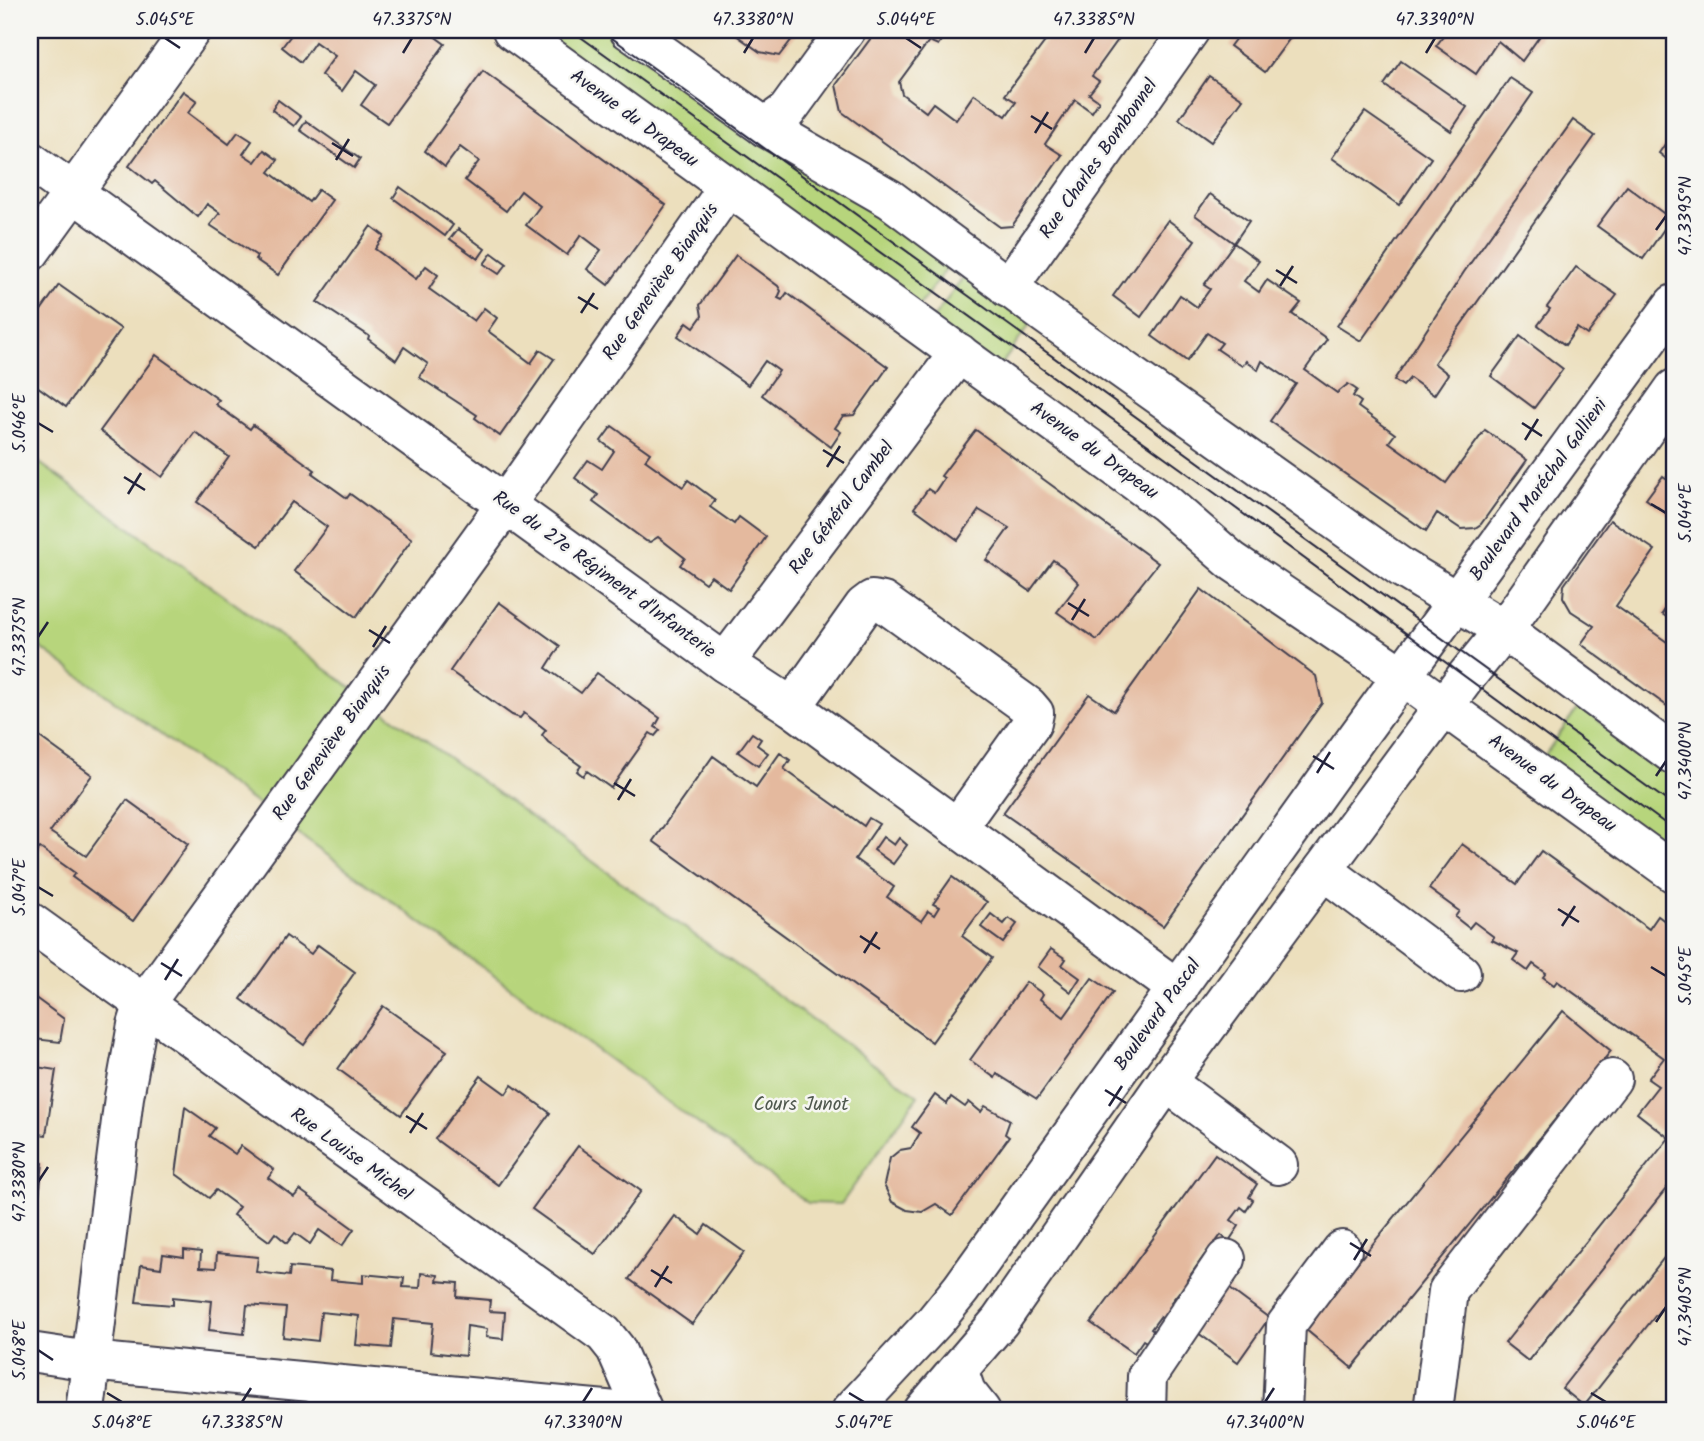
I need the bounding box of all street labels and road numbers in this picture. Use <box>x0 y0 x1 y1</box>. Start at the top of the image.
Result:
street label: Avenue du Drapeau <box>563 62 705 176</box>
street label: Rue Charles Bombonnel <box>1032 72 1166 245</box>
street label: Rue Geneviève Bianquis <box>595 197 727 367</box>
street label: Boulevard Maréchal Gallieni <box>1462 391 1616 588</box>
street label: Avenue du Drapeau <box>1023 394 1165 508</box>
street label: Rue Général Cambel <box>782 434 903 581</box>
street label: Rue du 27e Régiment d'Infanterie <box>486 483 722 667</box>
street label: Rue Geneviève Bianquis <box>265 659 399 827</box>
street label: Avenue du Drapeau <box>1481 727 1623 841</box>
street label: Boulevard Pascal <box>1107 952 1209 1078</box>
street label: Rue Louise Michel <box>284 1100 419 1210</box>

